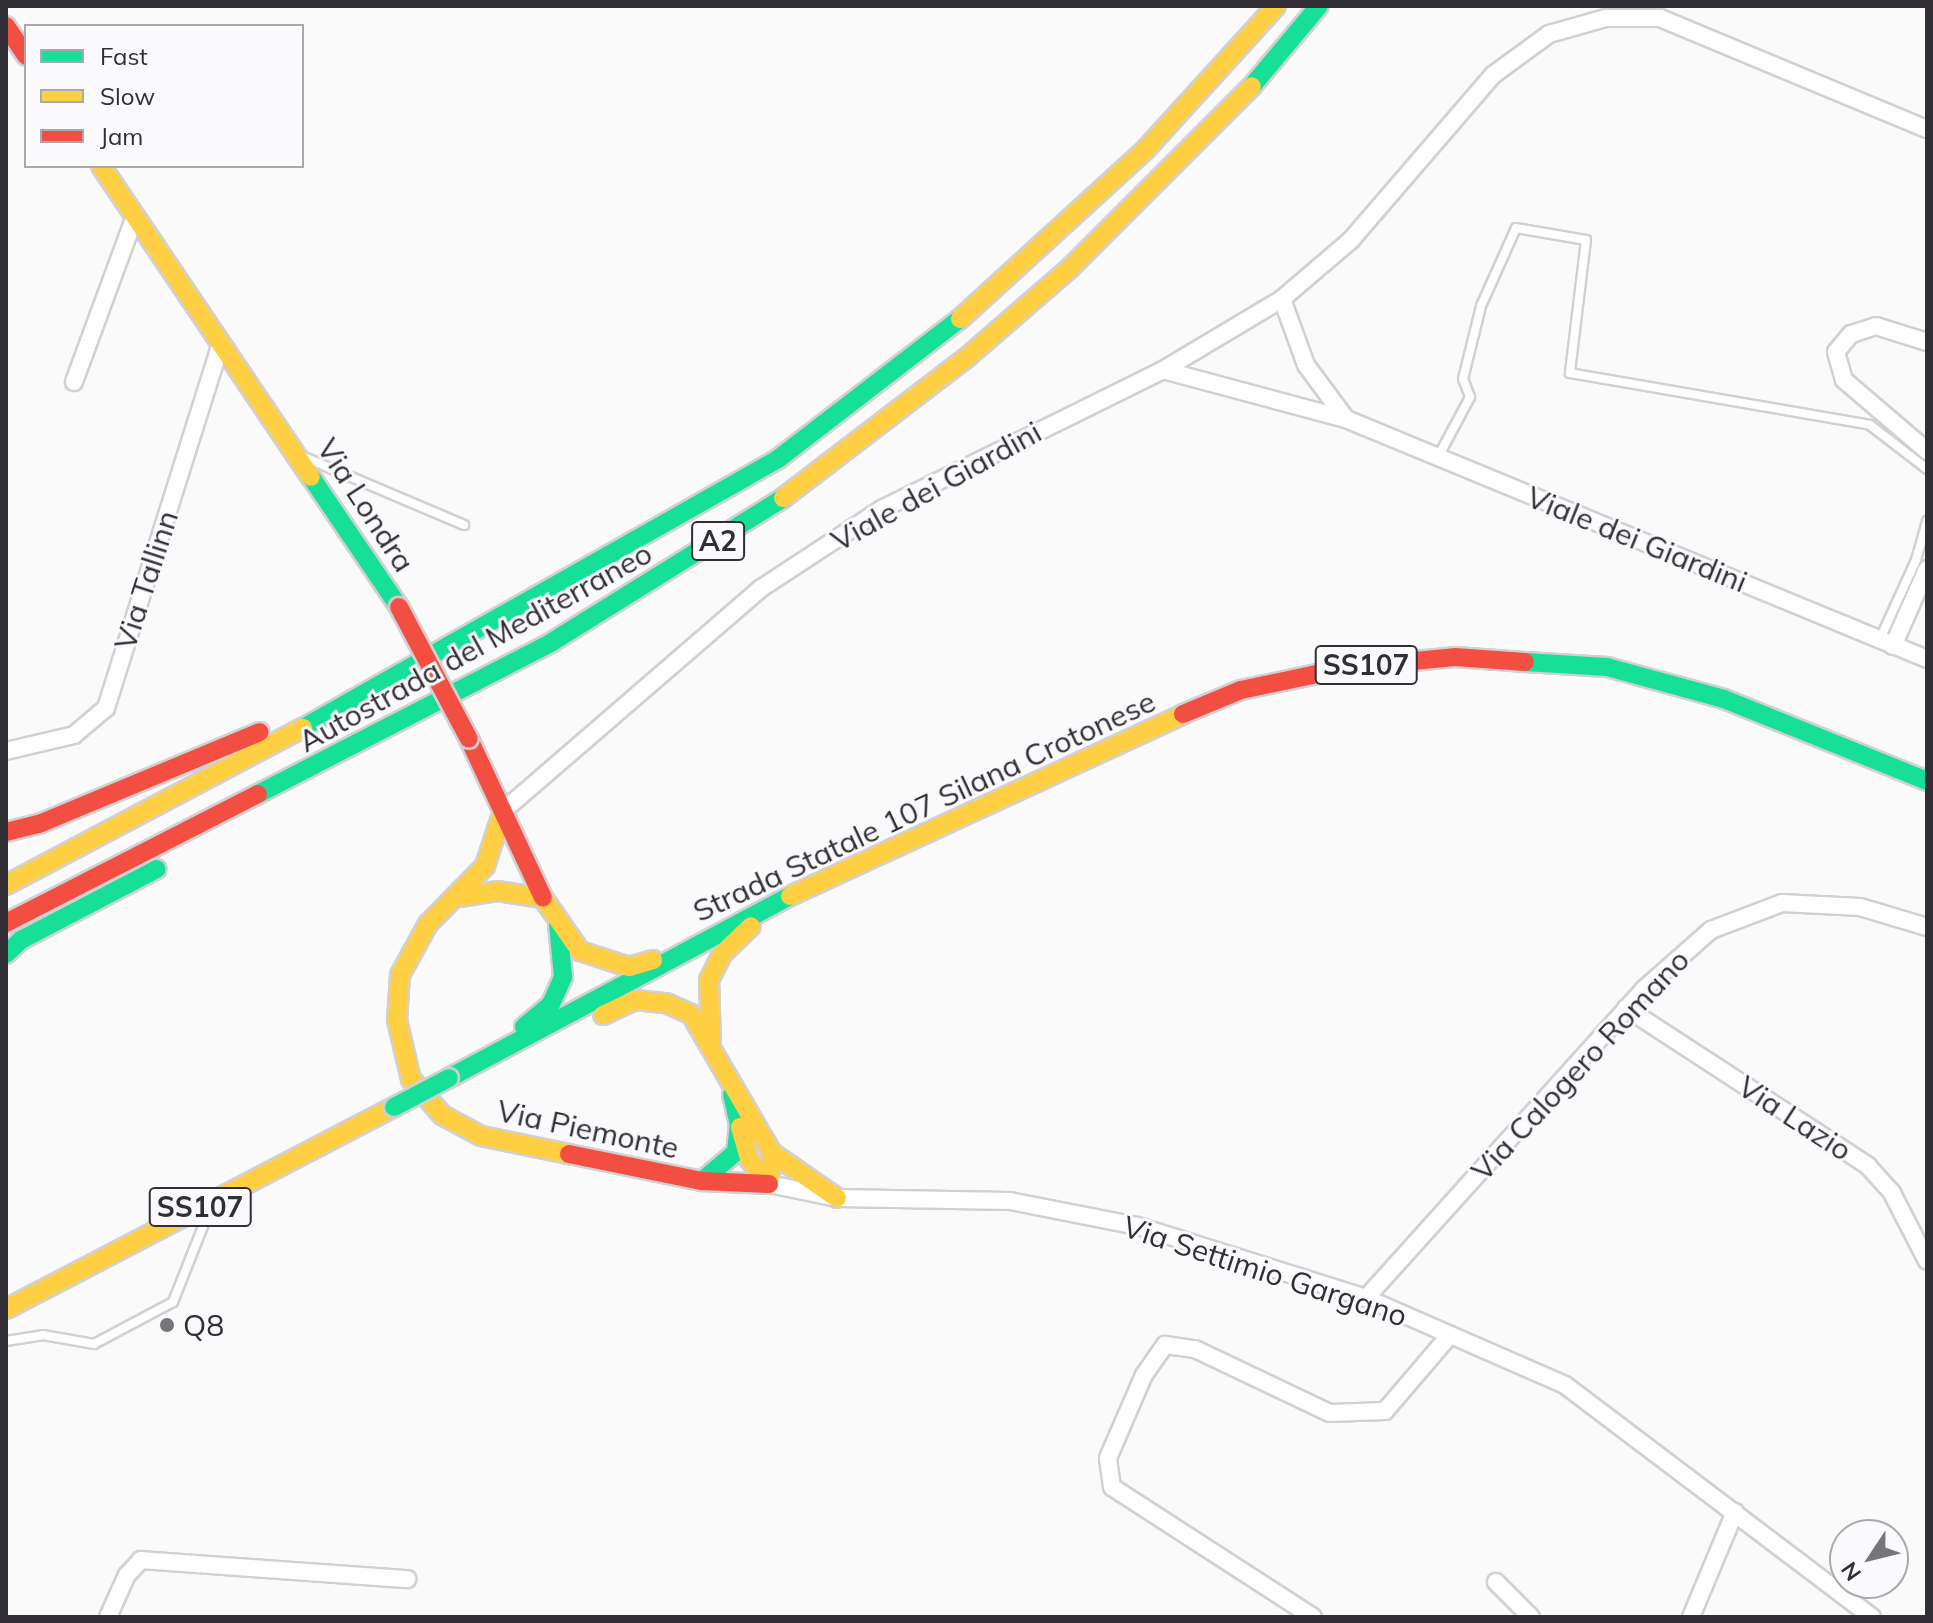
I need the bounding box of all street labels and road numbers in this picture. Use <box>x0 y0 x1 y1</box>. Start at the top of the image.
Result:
street label: Viale dei Giardini <box>825 413 1047 559</box>
street label: Via Londra <box>310 432 422 578</box>
street label: Viale dei Giardini <box>1522 478 1752 600</box>
street label: Via Tallinn <box>107 506 185 654</box>
road number: A2 <box>690 517 746 565</box>
street label: Autostrada del Mediterraneo <box>292 535 658 759</box>
road number: SS107 <box>1314 641 1418 689</box>
street label: Strada Statale 107 Silana Crotonese <box>687 683 1161 929</box>
street label: Via Calogero Romano <box>1464 942 1696 1188</box>
street label: Via Lazio <box>1731 1068 1859 1168</box>
street label: Via Piemonte <box>494 1092 682 1166</box>
road number: SS107 <box>148 1183 252 1231</box>
street label: Via Settimio Gargano <box>1118 1208 1412 1334</box>

